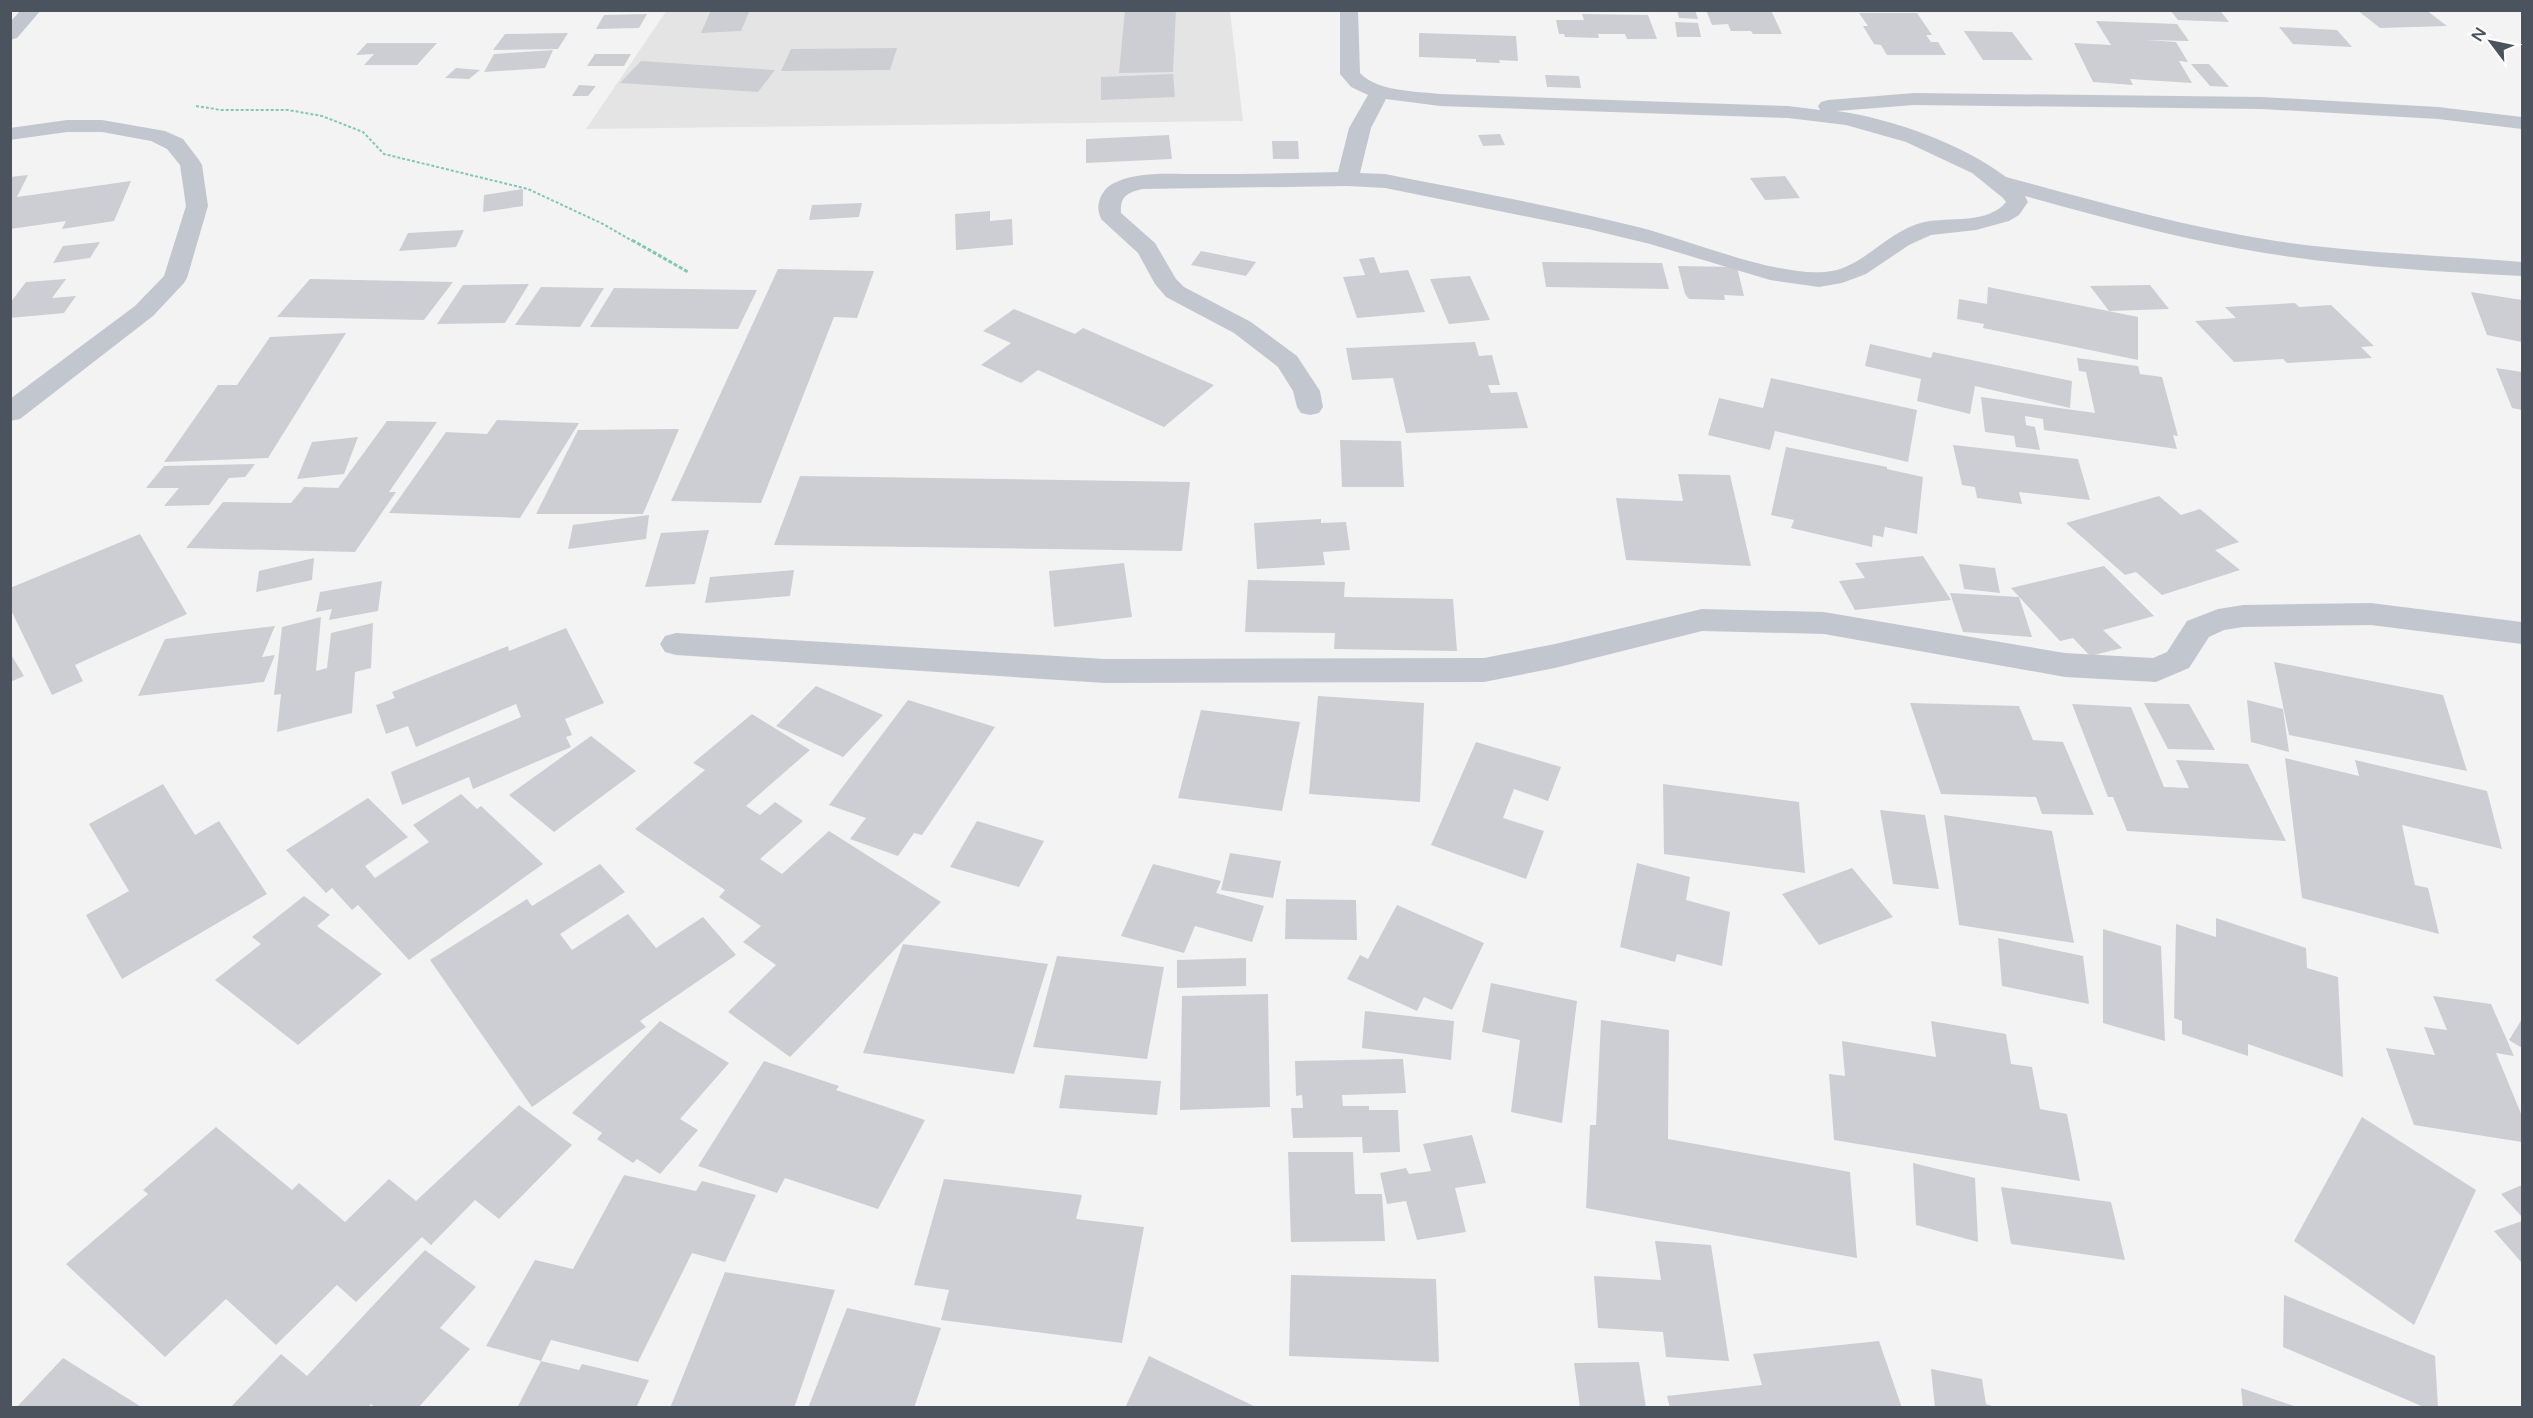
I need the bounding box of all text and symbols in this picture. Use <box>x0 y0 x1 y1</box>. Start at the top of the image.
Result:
north arrow <box>2461 12 2521 72</box>
text: N <box>2467 24 2491 45</box>

